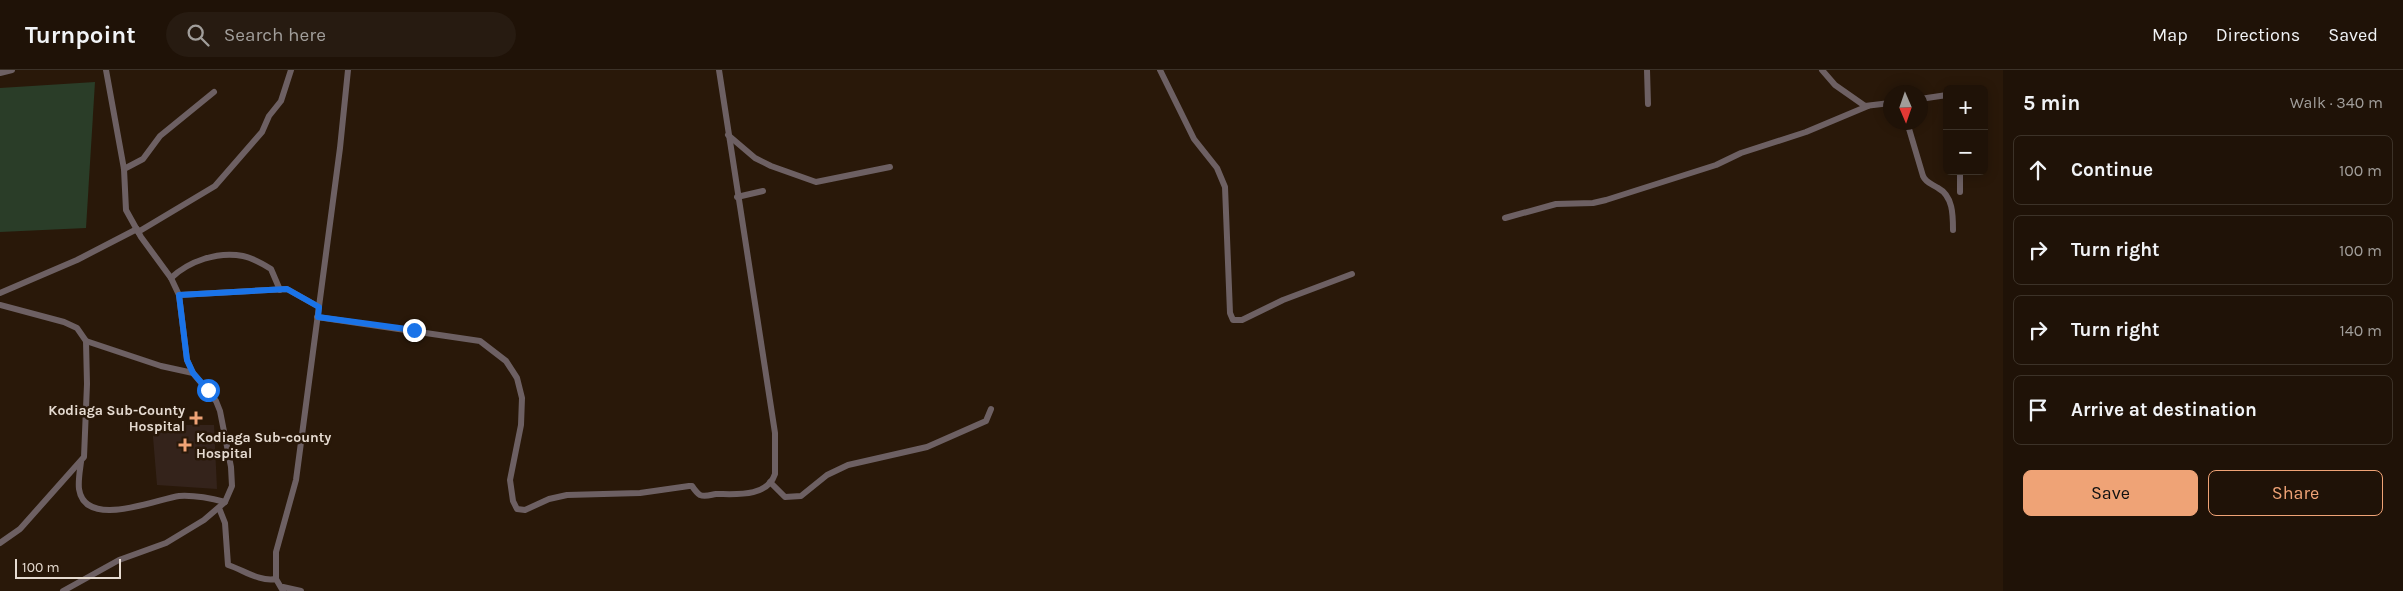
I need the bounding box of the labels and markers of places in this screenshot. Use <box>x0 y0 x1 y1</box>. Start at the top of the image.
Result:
place label: Kodiaga Sub-County Hospital <box>48 402 185 435</box>
marker: Kodiaga Sub-County Hospital <box>189 411 203 425</box>
place label: Kodiaga Sub-county Hospital <box>196 429 331 462</box>
marker: Kodiaga Sub-county Hospital <box>178 438 192 452</box>

